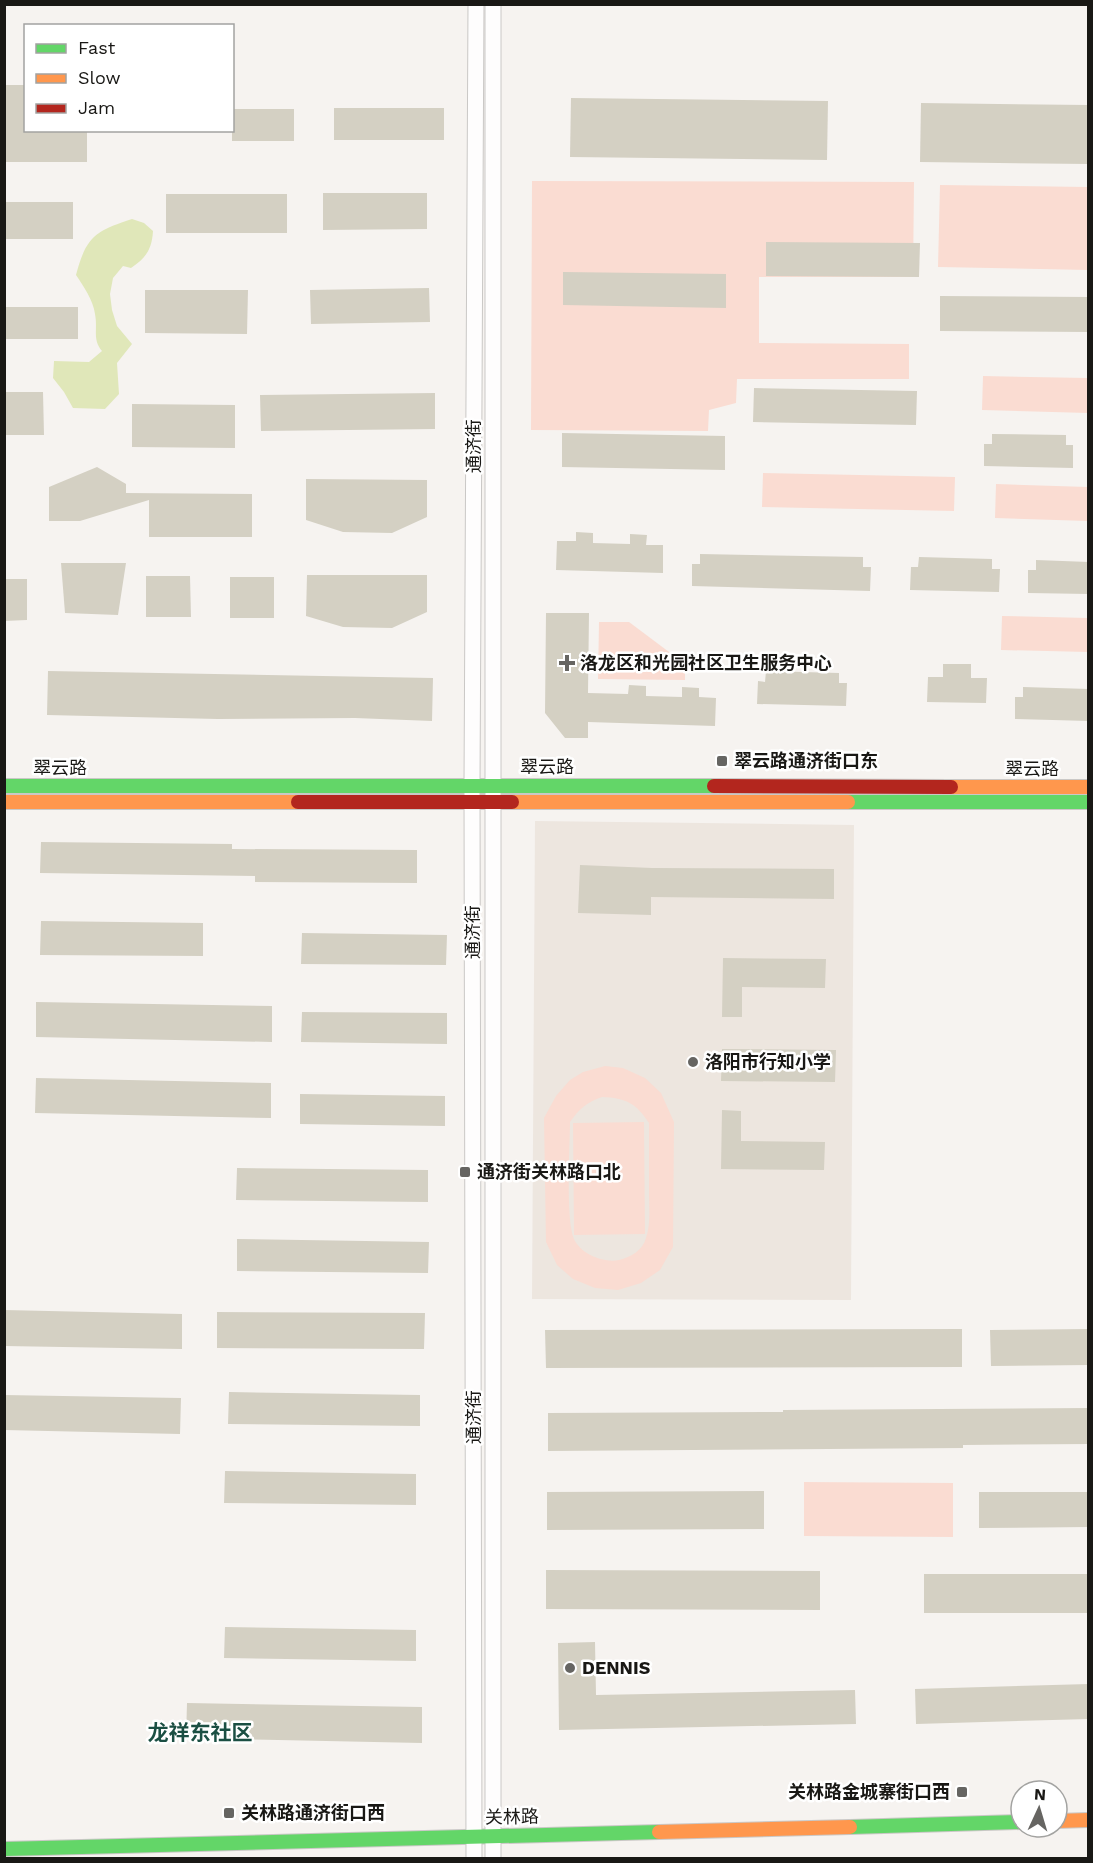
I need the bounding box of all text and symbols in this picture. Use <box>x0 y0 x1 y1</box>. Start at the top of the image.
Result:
legend <box>24 24 234 132</box>
text: Fast <box>78 37 116 58</box>
text: Slow <box>78 67 121 88</box>
text: Jam <box>78 97 115 118</box>
street label: 通济街 <box>463 419 484 473</box>
place label: 洛龙区和光园社区卫生服务中心 <box>580 652 832 673</box>
marker: 洛龙区和光园社区卫生服务中心 <box>558 654 576 672</box>
place label: 翠云路通济街口东 <box>734 750 878 771</box>
marker: 翠云路通济街口东 <box>715 754 729 768</box>
street label: 翠云路 <box>520 756 574 777</box>
street label: 翠云路 <box>33 757 87 778</box>
street label: 翠云路 <box>1005 758 1059 779</box>
street label: 通济街 <box>462 905 483 959</box>
place label: 洛阳市行知小学 <box>705 1051 831 1072</box>
marker: 洛阳市行知小学 <box>686 1055 700 1069</box>
place label: 通济街关林路口北 <box>477 1161 621 1182</box>
marker: 通济街关林路口北 <box>458 1165 472 1179</box>
street label: 通济街 <box>463 1390 484 1444</box>
place label: DENNIS <box>582 1657 651 1678</box>
marker: DENNIS <box>563 1661 577 1675</box>
district label: 龙祥东社区 <box>148 1720 253 1745</box>
north arrow <box>1009 1779 1069 1839</box>
place label: 关林路金城寨街口西 <box>788 1781 950 1802</box>
marker: 关林路金城寨街口西 <box>955 1785 969 1799</box>
text: N <box>1033 1785 1047 1804</box>
place label: 关林路通济街口西 <box>241 1802 385 1823</box>
marker: 关林路通济街口西 <box>222 1806 236 1820</box>
street label: 关林路 <box>485 1806 539 1827</box>

